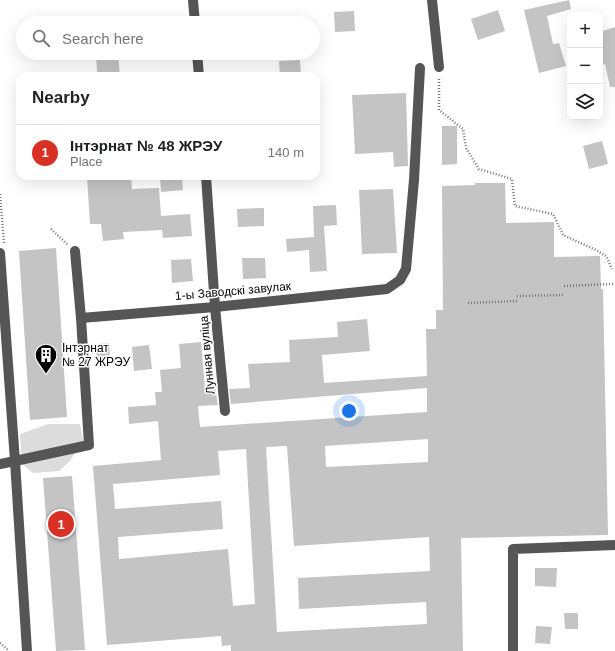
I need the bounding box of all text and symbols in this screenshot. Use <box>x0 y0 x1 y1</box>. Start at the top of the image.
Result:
map controls <box>567 12 603 120</box>
button: + <box>567 12 603 48</box>
search box <box>16 16 320 60</box>
icon: search <box>30 27 52 49</box>
text: Search here <box>62 30 144 47</box>
button: − <box>567 48 603 84</box>
button: layers <box>567 84 603 120</box>
text: Nearby <box>32 88 90 107</box>
text: Інтэрнат № 48 ЖРЭУ <box>70 137 222 154</box>
text: 1 <box>41 145 49 160</box>
text: 140 m <box>268 145 304 160</box>
text: Place <box>70 154 103 169</box>
street label: 1-ы Заводскі завулак <box>174 279 292 303</box>
street label: Лунная вуліца <box>197 315 217 395</box>
place label: Інтэрнат № 27 ЖРЭУ <box>62 341 131 369</box>
building icon: Інтэрнат № 27 ЖРЭУ <box>33 342 59 375</box>
your location <box>339 401 359 421</box>
pin: 1 <box>48 509 74 539</box>

